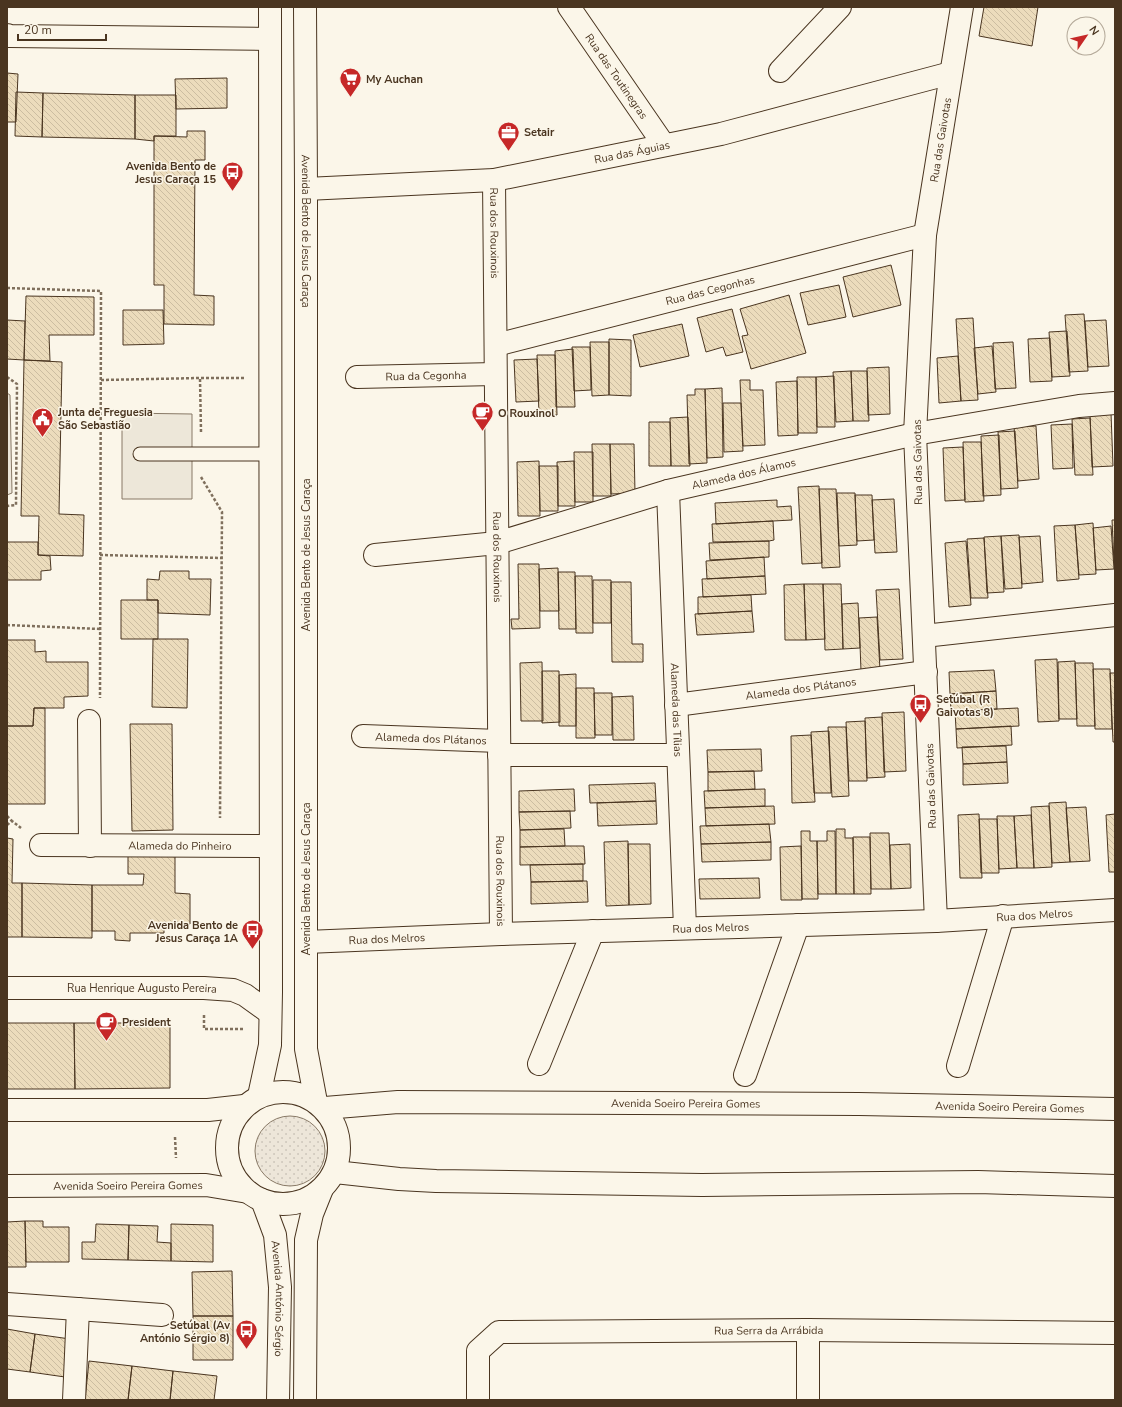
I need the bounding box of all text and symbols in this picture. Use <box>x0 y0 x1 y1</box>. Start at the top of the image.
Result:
scale bar <box>18 16 106 42</box>
north arrow <box>1066 16 1106 56</box>
text: 20 m <box>24 22 52 38</box>
text: N <box>1085 23 1102 38</box>
street label: Rua das Toutinegras <box>582 30 651 122</box>
supermarket icon: My Auchan <box>338 66 364 99</box>
place label: My Auchan <box>366 72 423 87</box>
street label: Rua das Gaivotas <box>926 96 955 183</box>
office icon: Setair <box>495 119 521 152</box>
place label: Setair <box>524 125 555 140</box>
street label: Rua das Águias <box>593 137 671 167</box>
street label: Avenida Bento de Jesus Caraça <box>298 154 314 308</box>
place label: Avenida Bento de Jesus Caraça 15 <box>126 159 216 187</box>
bus stop icon: Avenida Bento de Jesus Caraça 15 <box>219 159 245 192</box>
street label: Rua dos Rouxinois <box>487 187 502 279</box>
street label: Rua das Cegonhas <box>664 271 756 309</box>
street label: Rua da Cegonha <box>385 367 467 384</box>
cafe icon: O Rouxinol <box>469 400 495 433</box>
public building icon: Junta de Freguesia São Sebastião <box>29 405 55 438</box>
place label: Junta de Freguesia São Sebastião <box>57 405 153 433</box>
place label: O Rouxinol <box>498 406 555 421</box>
street label: Rua das Gaivotas <box>910 419 926 505</box>
street label: Alameda dos Álamos <box>690 454 797 493</box>
street label: Avenida Bento de Jesus Caraça <box>299 478 314 632</box>
street label: Rua dos Rouxinois <box>490 511 505 603</box>
street label: Alameda das Tílias <box>667 662 686 757</box>
street label: Alameda dos Plátanos <box>745 674 857 703</box>
bus stop icon: Setúbal (R Gaivotas 8) <box>907 692 933 725</box>
place label: Setúbal (R Gaivotas 8) <box>936 692 994 720</box>
street label: Alameda dos Plátanos <box>375 729 487 748</box>
street label: Rua das Gaivotas <box>922 743 940 829</box>
street label: Avenida Bento de Jesus Caraça <box>299 802 314 956</box>
street label: Rua dos Rouxinois <box>493 835 508 927</box>
street label: Alameda do Pinheiro <box>128 838 232 853</box>
street label: Rua dos Melros <box>996 905 1073 925</box>
place label: Avenida Bento de Jesus Caraça 1A <box>148 918 239 946</box>
bus stop icon: Avenida Bento de Jesus Caraça 1A <box>240 918 266 951</box>
street label: Rua dos Melros <box>672 919 749 936</box>
street label: Rua dos Melros <box>348 930 426 948</box>
street label: Rua Henrique Augusto Pereira <box>67 981 218 996</box>
cafe icon: President <box>93 1009 119 1042</box>
place label: President <box>122 1015 171 1030</box>
street label: Avenida Soeiro Pereira Gomes <box>611 1095 760 1111</box>
street label: Avenida Soeiro Pereira Gomes <box>935 1098 1085 1116</box>
street label: Avenida Soeiro Pereira Gomes <box>53 1178 203 1193</box>
street label: Avenida António Sérgio <box>268 1240 288 1357</box>
place label: Setúbal (Av António Sérgio 8) <box>140 1318 230 1346</box>
bus stop icon: Setúbal (Av António Sérgio 8) <box>233 1318 259 1351</box>
street label: Rua Serra da Arrábida <box>714 1322 824 1338</box>

